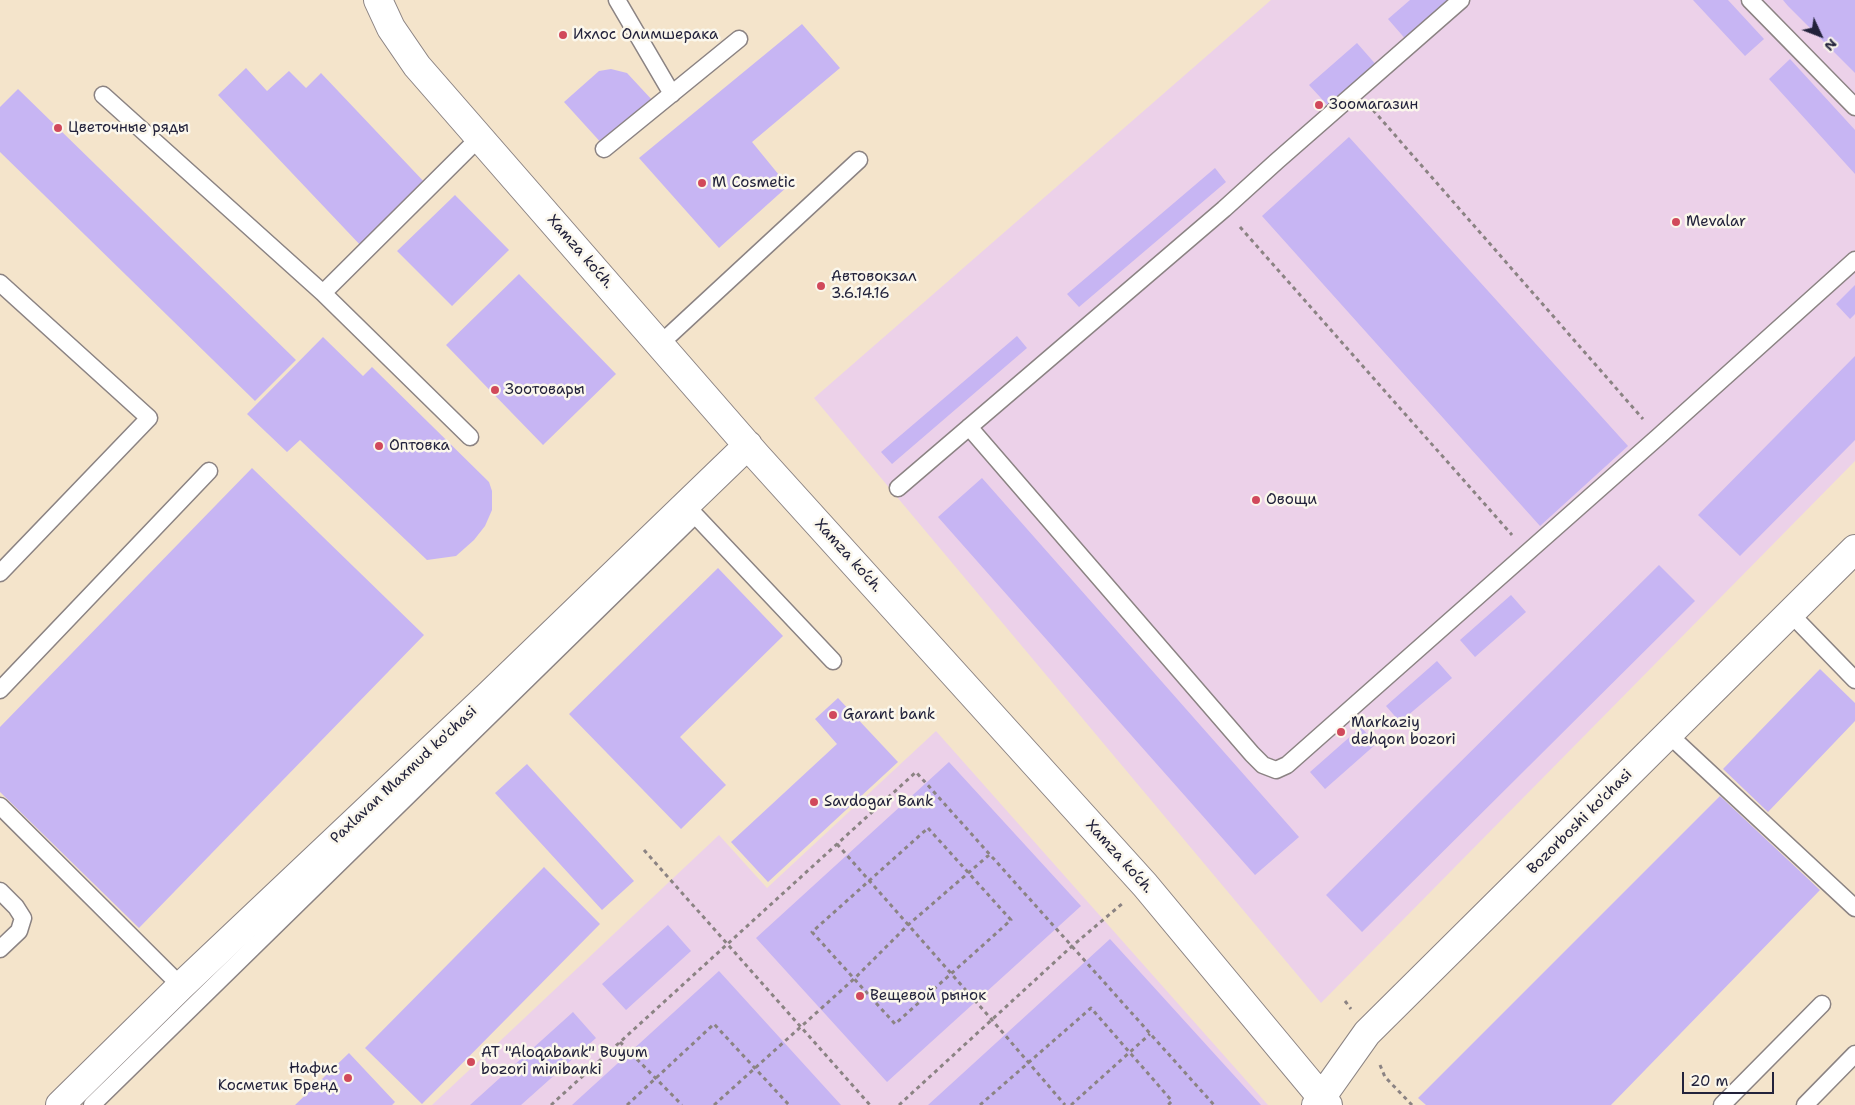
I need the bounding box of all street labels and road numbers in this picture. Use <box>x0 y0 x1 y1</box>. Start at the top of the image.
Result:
street label: Xamza ko‘ch. <box>543 211 617 293</box>
street label: Xamza ko‘ch. <box>810 516 886 596</box>
street label: Paxlavan Maxmud ko'chasi <box>327 702 481 848</box>
street label: Bozorboshi ko'chasi <box>1524 766 1636 878</box>
street label: Xamza ko‘ch. <box>1081 817 1157 897</box>

